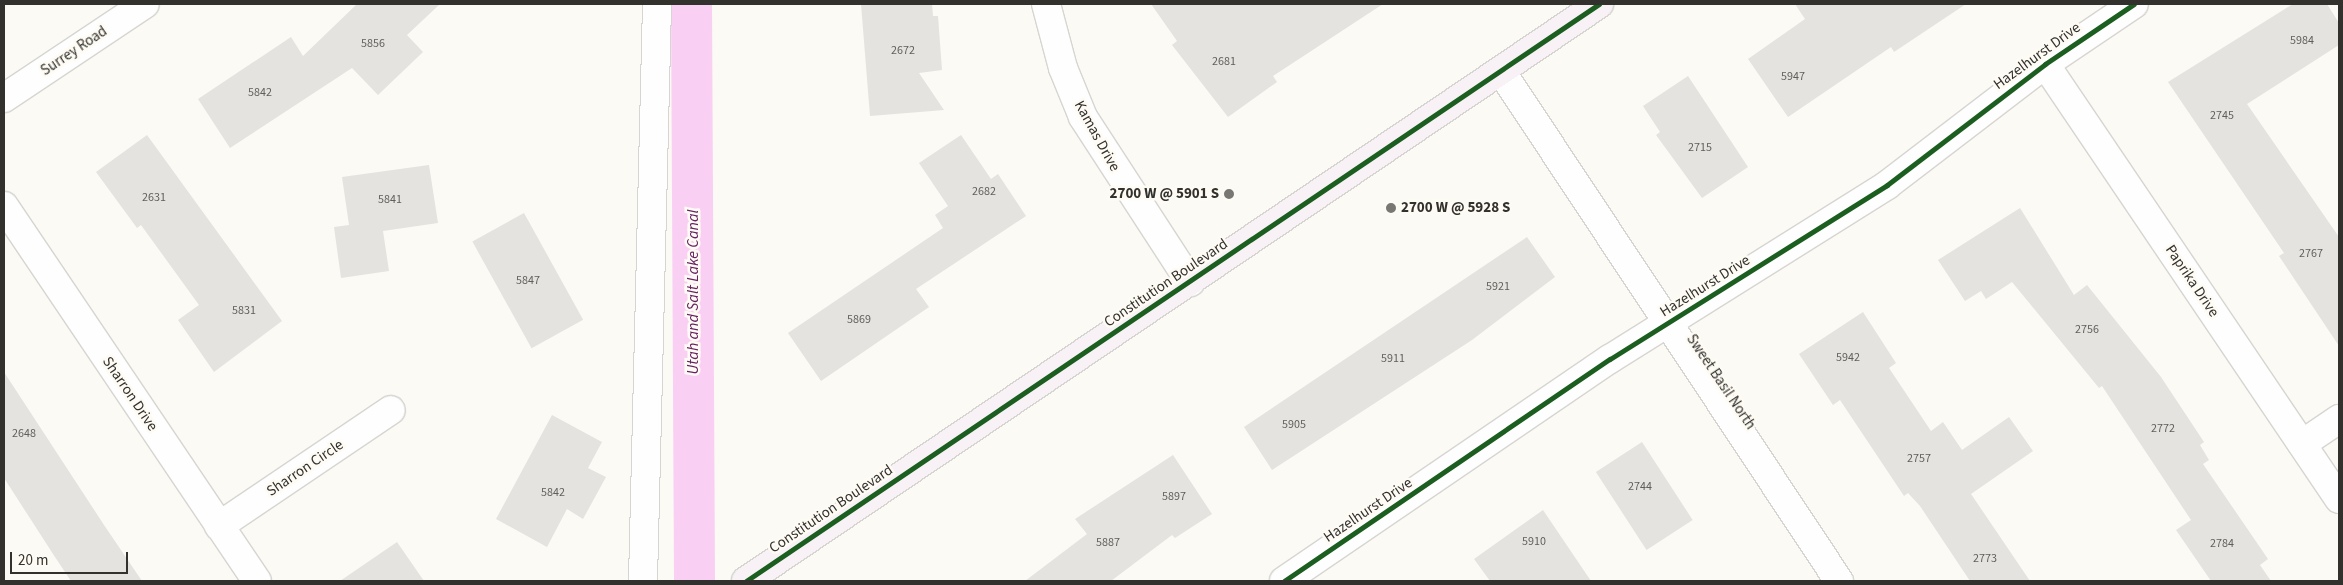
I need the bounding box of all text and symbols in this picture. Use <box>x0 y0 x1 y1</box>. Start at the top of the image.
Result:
street label: Hazelhurst Drive <box>1990 18 2084 94</box>
street label: Surrey Road <box>37 22 111 80</box>
house number: 5984 <box>2290 34 2314 48</box>
house number: 5856 <box>361 37 385 51</box>
house number: 2672 <box>891 44 915 58</box>
house number: 2681 <box>1212 55 1236 69</box>
house number: 5947 <box>1781 70 1805 84</box>
house number: 5842 <box>248 86 272 100</box>
street label: Kamas Drive <box>1070 98 1124 174</box>
house number: 2745 <box>2210 109 2234 123</box>
house number: 2715 <box>1688 141 1712 155</box>
house number: 2682 <box>972 185 996 199</box>
place label: 2700 W @ 5901 S <box>1110 185 1219 203</box>
marker: 2700 W @ 5901 S <box>1223 188 1235 200</box>
house number: 2631 <box>142 191 166 205</box>
house number: 5841 <box>378 193 402 207</box>
place label: 2700 W @ 5928 S <box>1401 199 1510 217</box>
marker: 2700 W @ 5928 S <box>1385 202 1397 214</box>
water label: Utah and Salt Lake Canal <box>683 209 703 375</box>
street label: Constitution Boulevard <box>1101 235 1231 331</box>
street label: Paprika Drive <box>2161 242 2223 320</box>
house number: 2767 <box>2299 247 2323 261</box>
street label: Hazelhurst Drive <box>1657 251 1753 321</box>
house number: 5847 <box>516 274 540 288</box>
house number: 5921 <box>1486 280 1510 294</box>
house number: 5831 <box>232 304 256 318</box>
house number: 5869 <box>847 313 871 327</box>
house number: 2756 <box>2075 323 2099 337</box>
street label: Sweet Basil North <box>1683 331 1759 433</box>
house number: 5942 <box>1836 351 1860 365</box>
house number: 5911 <box>1381 352 1405 366</box>
street label: Sharron Drive <box>99 353 161 435</box>
house number: 5905 <box>1282 418 1306 432</box>
house number: 2772 <box>2151 422 2175 436</box>
house number: 2648 <box>12 427 36 441</box>
street label: Sharron Circle <box>263 436 347 500</box>
house number: 2757 <box>1907 452 1931 466</box>
street label: Constitution Boulevard <box>766 461 896 557</box>
street label: Hazelhurst Drive <box>1320 474 1416 546</box>
house number: 2744 <box>1628 480 1652 494</box>
house number: 5842 <box>541 486 565 500</box>
house number: 5897 <box>1162 490 1186 504</box>
house number: 5910 <box>1522 535 1546 549</box>
house number: 5887 <box>1096 536 1120 550</box>
house number: 2784 <box>2210 537 2234 551</box>
scale bar <box>12 542 130 574</box>
text: 20 m <box>18 550 48 571</box>
house number: 2773 <box>1973 552 1997 566</box>

